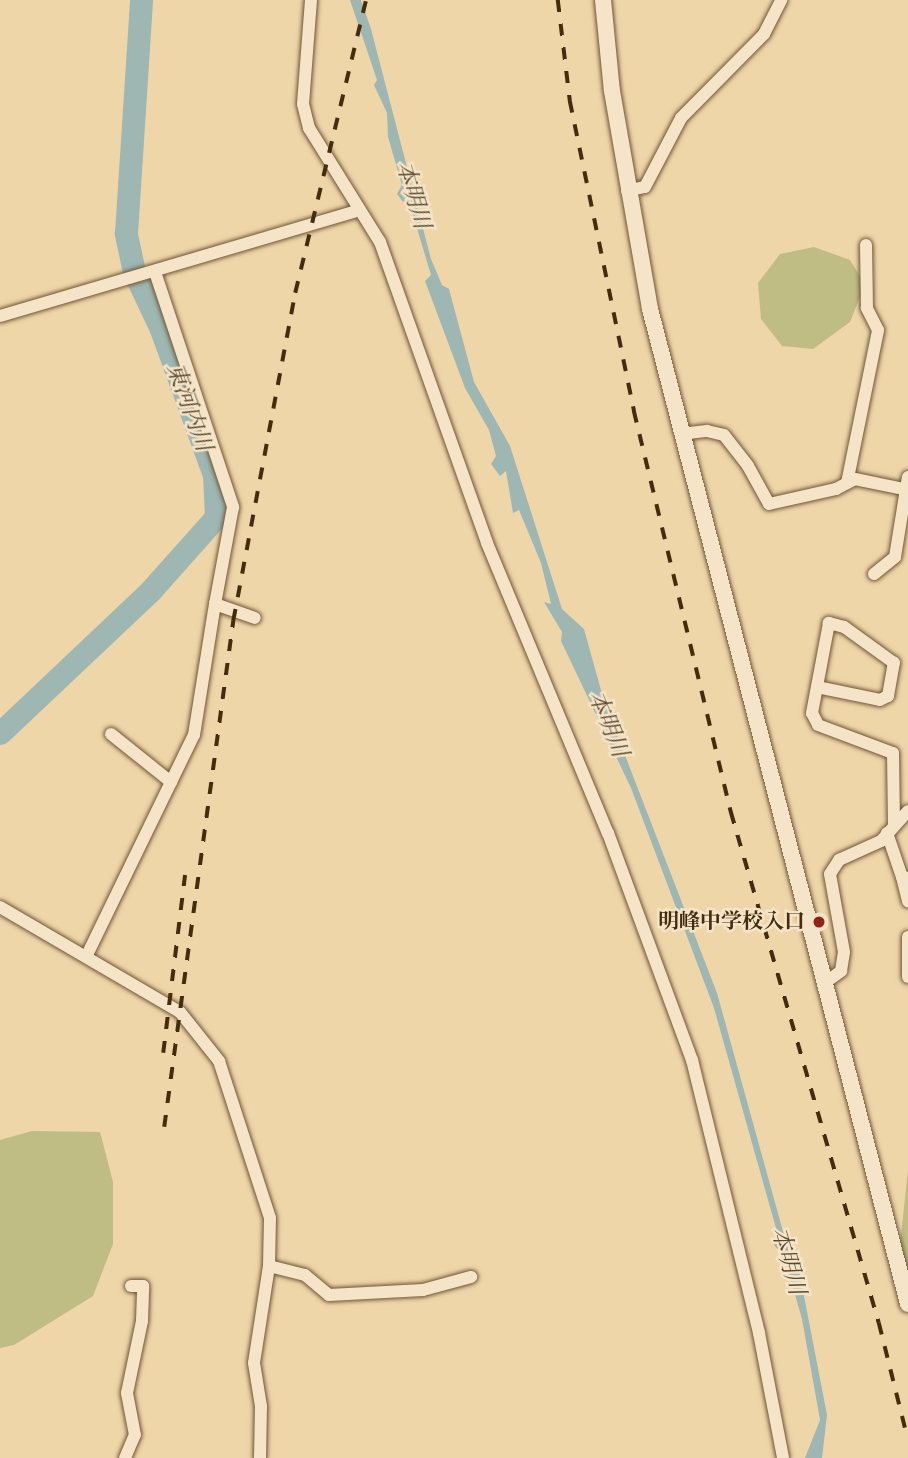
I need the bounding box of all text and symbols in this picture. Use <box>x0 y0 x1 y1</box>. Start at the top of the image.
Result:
water label: 本明川 <box>390 158 436 232</box>
water label: 東河内川 <box>160 359 218 455</box>
water label: 本明川 <box>582 687 634 761</box>
place label: 明峰中学校入口 <box>658 909 805 935</box>
marker: 明峰中学校入口 <box>811 914 827 930</box>
water label: 本明川 <box>765 1224 811 1298</box>

